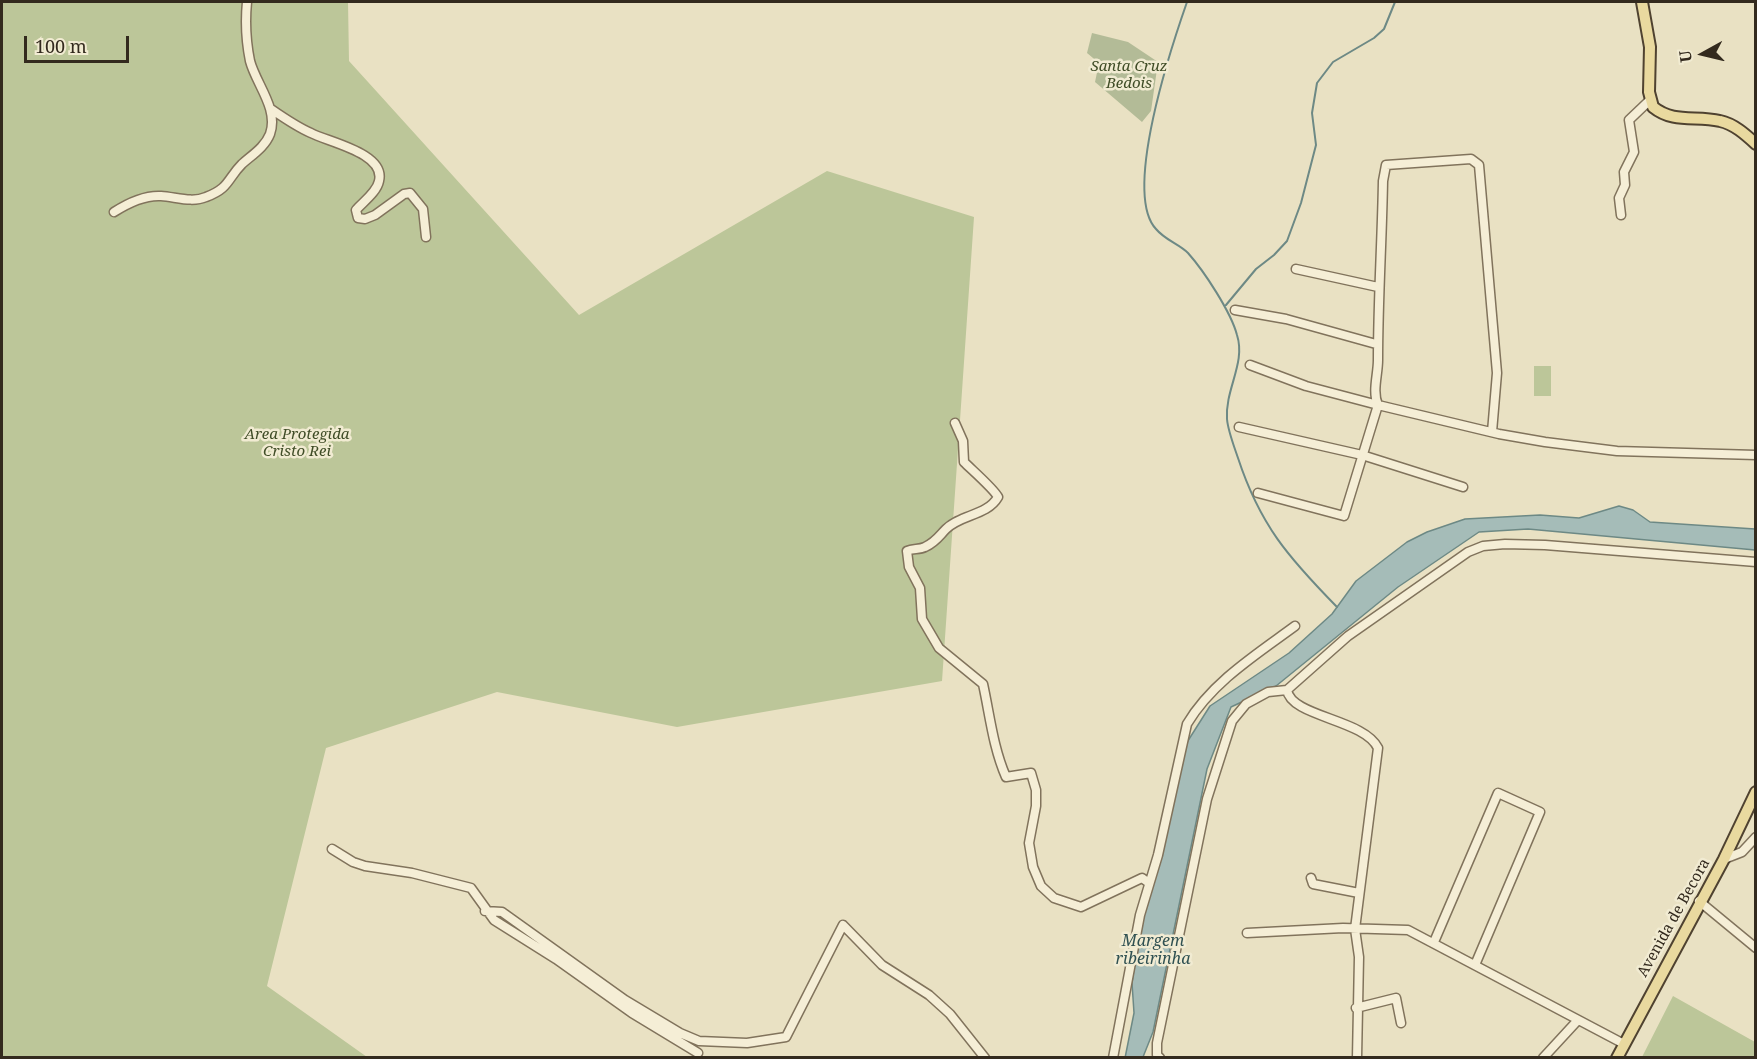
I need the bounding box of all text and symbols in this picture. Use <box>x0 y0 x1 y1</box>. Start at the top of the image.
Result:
scale bar <box>27 24 132 62</box>
north arrow <box>1673 24 1733 84</box>
text: 100 m <box>35 34 87 58</box>
text: U <box>1673 49 1697 64</box>
park label: Santa Cruz Bedois <box>1090 58 1168 93</box>
park label: Area Protegida Cristo Rei <box>244 426 350 461</box>
street label: Avenida de Becora <box>1634 856 1714 980</box>
water label: Margem ribeirinha <box>1116 931 1190 969</box>

